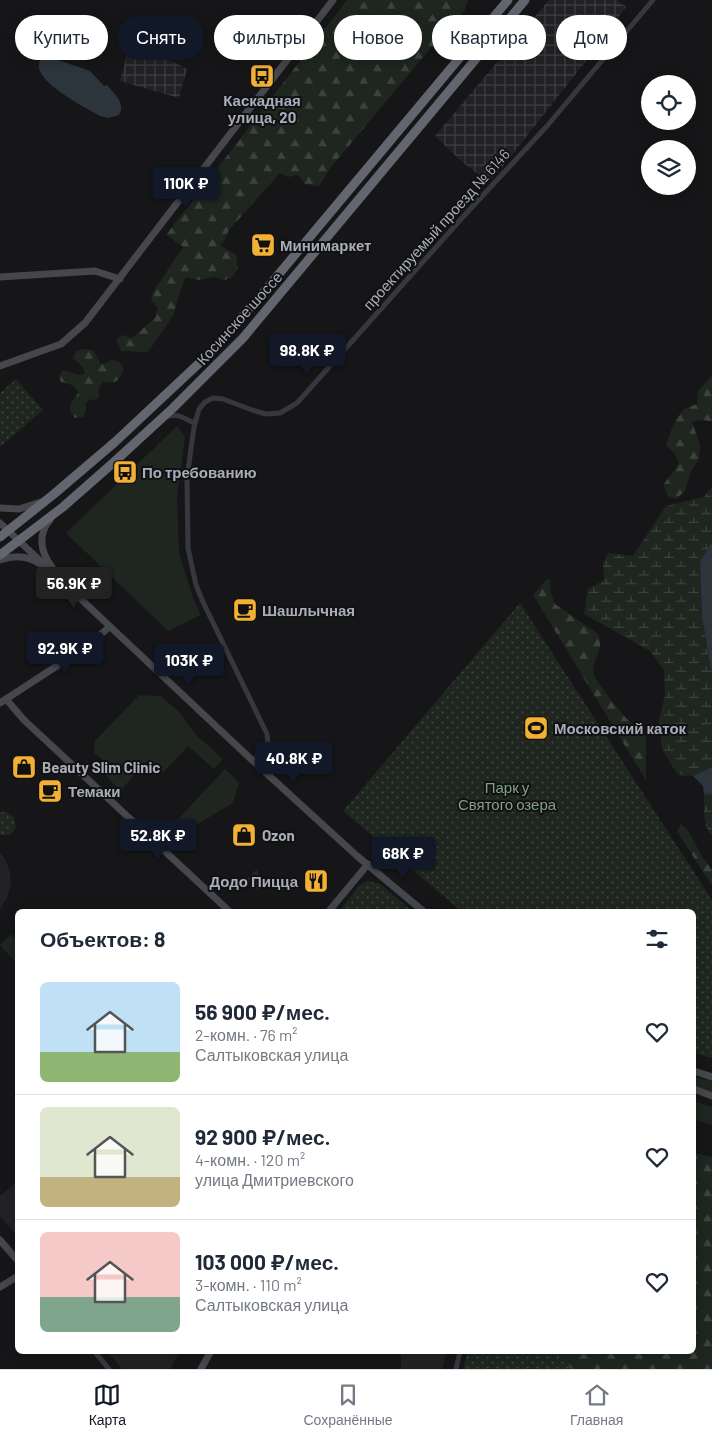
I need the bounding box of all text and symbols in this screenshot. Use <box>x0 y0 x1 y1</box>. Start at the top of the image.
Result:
chip: Купить <box>15 15 108 60</box>
chip: Снять <box>118 15 204 60</box>
chip: Фильтры <box>214 15 324 60</box>
chip: Новое <box>334 15 422 60</box>
chip: Квартира <box>432 15 546 60</box>
chip: Дом <box>556 15 627 60</box>
bus stop icon: Каскадная улица, 20 <box>249 63 275 89</box>
map controls <box>641 75 696 195</box>
button: locate <box>641 75 696 130</box>
place label: Каскадная улица, 20 <box>223 91 301 126</box>
button: layers <box>641 140 696 195</box>
street label: проектируемый проезд № 6146 <box>359 145 513 313</box>
pin: 110K ₽ <box>145 166 227 209</box>
text: 110K ₽ <box>164 173 209 192</box>
supermarket icon: Минимаркет <box>250 232 276 258</box>
place label: Минимаркет <box>280 236 371 254</box>
street label: Косинское шоссе <box>193 268 285 368</box>
pin: 98.8K ₽ <box>261 334 353 376</box>
text: 98.8K ₽ <box>280 340 334 359</box>
bus stop icon: По требованию <box>112 459 138 485</box>
place label: По требованию <box>142 463 257 481</box>
pin: 56.9K ₽ <box>28 566 120 609</box>
text: 56.9K ₽ <box>47 573 101 592</box>
cafe icon: Шашлычная <box>232 597 258 623</box>
place label: Шашлычная <box>262 601 355 619</box>
pin: 92.9K ₽ <box>19 632 111 674</box>
text: 92.9K ₽ <box>38 638 92 657</box>
pin: 103K ₽ <box>148 644 230 686</box>
text: 103K ₽ <box>165 650 213 669</box>
sports icon: Московский каток <box>523 715 549 741</box>
place label: Московский каток <box>554 719 687 737</box>
pin: 40.8K ₽ <box>248 742 340 784</box>
text: 40.8K ₽ <box>266 748 322 767</box>
shop icon: Beauty Slim Clinic <box>11 754 37 780</box>
place label: Beauty Slim Clinic <box>42 758 160 776</box>
cafe icon: Темаки <box>37 778 63 804</box>
park label: Парк у Святого озера <box>458 778 557 813</box>
place label: Темаки <box>68 782 121 800</box>
pin: 52.8K ₽ <box>112 818 204 861</box>
shop icon: Ozon <box>231 822 257 848</box>
text: 52.8K ₽ <box>131 825 186 844</box>
place label: Ozon <box>262 826 295 844</box>
pin: 68K ₽ <box>368 836 438 879</box>
text: 68K ₽ <box>382 843 424 862</box>
restaurant icon: Додо Пицца <box>303 868 329 894</box>
place label: Додо Пицца <box>210 872 299 890</box>
icon: filters <box>643 925 671 953</box>
text: Объектов: 8 <box>40 926 165 951</box>
text: 56 900 ₽/мес. <box>195 999 330 1024</box>
icon: home <box>80 1002 140 1062</box>
icon: heart <box>643 1018 671 1046</box>
text: 2-комн. · 76 m² <box>195 1025 297 1044</box>
text: Салтыковская улица <box>195 1045 348 1064</box>
text: 92 900 ₽/мес. <box>195 1124 330 1149</box>
icon: home <box>80 1127 140 1187</box>
icon: heart <box>643 1143 671 1171</box>
text: 4-комн. · 120 m² <box>195 1150 305 1169</box>
text: улица Дмитриевского <box>195 1170 354 1189</box>
text: 103 000 ₽/мес. <box>195 1249 339 1274</box>
icon: home <box>80 1252 140 1312</box>
icon: heart <box>643 1268 671 1296</box>
text: 3-комн. · 110 m² <box>195 1275 302 1294</box>
text: Салтыковская улица <box>195 1295 348 1314</box>
tab: Карта <box>89 1381 126 1428</box>
tab: Сохранённые <box>304 1381 393 1428</box>
tab: Главная <box>570 1381 623 1428</box>

